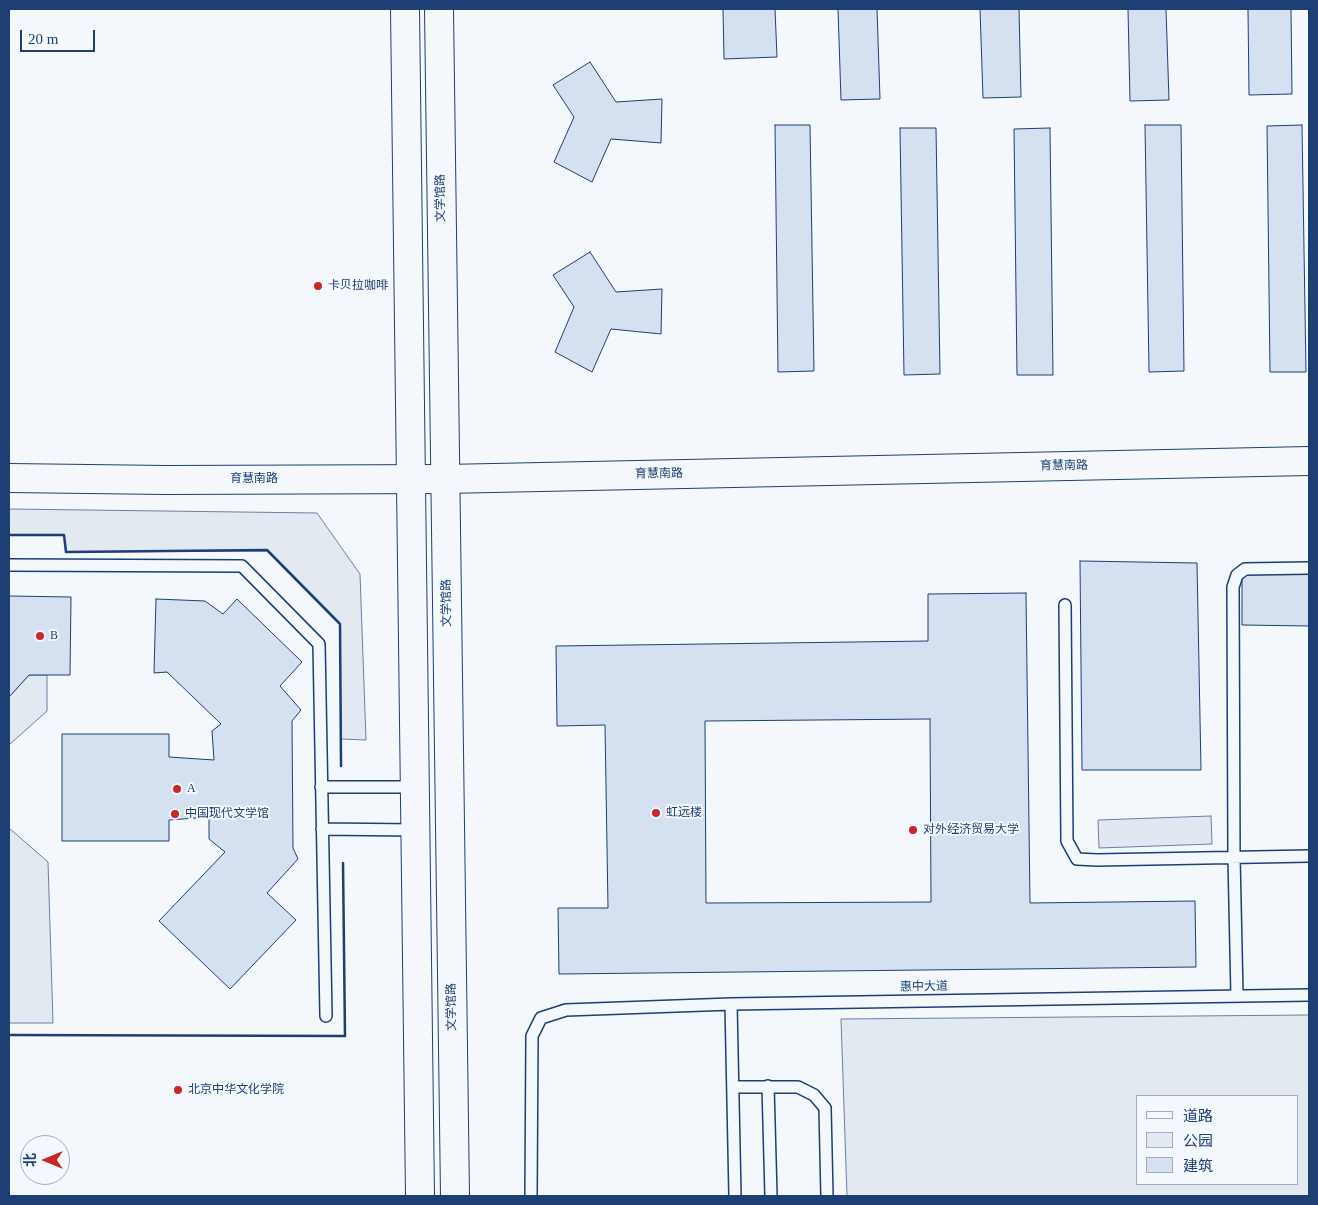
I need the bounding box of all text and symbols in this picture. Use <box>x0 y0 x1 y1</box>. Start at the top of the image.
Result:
scale bar <box>22 20 98 52</box>
text: 20 m <box>28 31 58 47</box>
street label: 文学馆路 <box>433 174 449 222</box>
place label: 卡贝拉咖啡 <box>328 279 388 293</box>
marker: 卡贝拉咖啡 <box>312 280 324 292</box>
street label: 育慧南路 <box>1040 458 1088 474</box>
street label: 育慧南路 <box>635 466 683 482</box>
street label: 育慧南路 <box>230 472 278 486</box>
street label: 文学馆路 <box>439 579 455 627</box>
place label: B <box>50 629 58 643</box>
marker: B <box>34 630 46 642</box>
place label: A <box>187 782 196 796</box>
marker: A <box>171 783 183 795</box>
place label: 虹远楼 <box>666 806 702 820</box>
place label: 中国现代文学馆 <box>185 807 269 821</box>
marker: 虹远楼 <box>650 807 662 819</box>
marker: 中国现代文学馆 <box>169 808 181 820</box>
place label: 对外经济贸易大学 <box>923 823 1019 837</box>
marker: 对外经济贸易大学 <box>907 824 919 836</box>
street label: 惠中大道 <box>900 979 948 995</box>
street label: 文学馆路 <box>444 983 460 1031</box>
place label: 北京中华文化学院 <box>188 1083 284 1097</box>
marker: 北京中华文化学院 <box>172 1084 184 1096</box>
legend <box>1136 1095 1298 1185</box>
text: 道路 <box>1183 1108 1213 1124</box>
text: 公园 <box>1183 1133 1213 1149</box>
north arrow <box>20 1135 70 1185</box>
text: 北 <box>23 1153 38 1167</box>
text: 建筑 <box>1183 1158 1213 1174</box>

